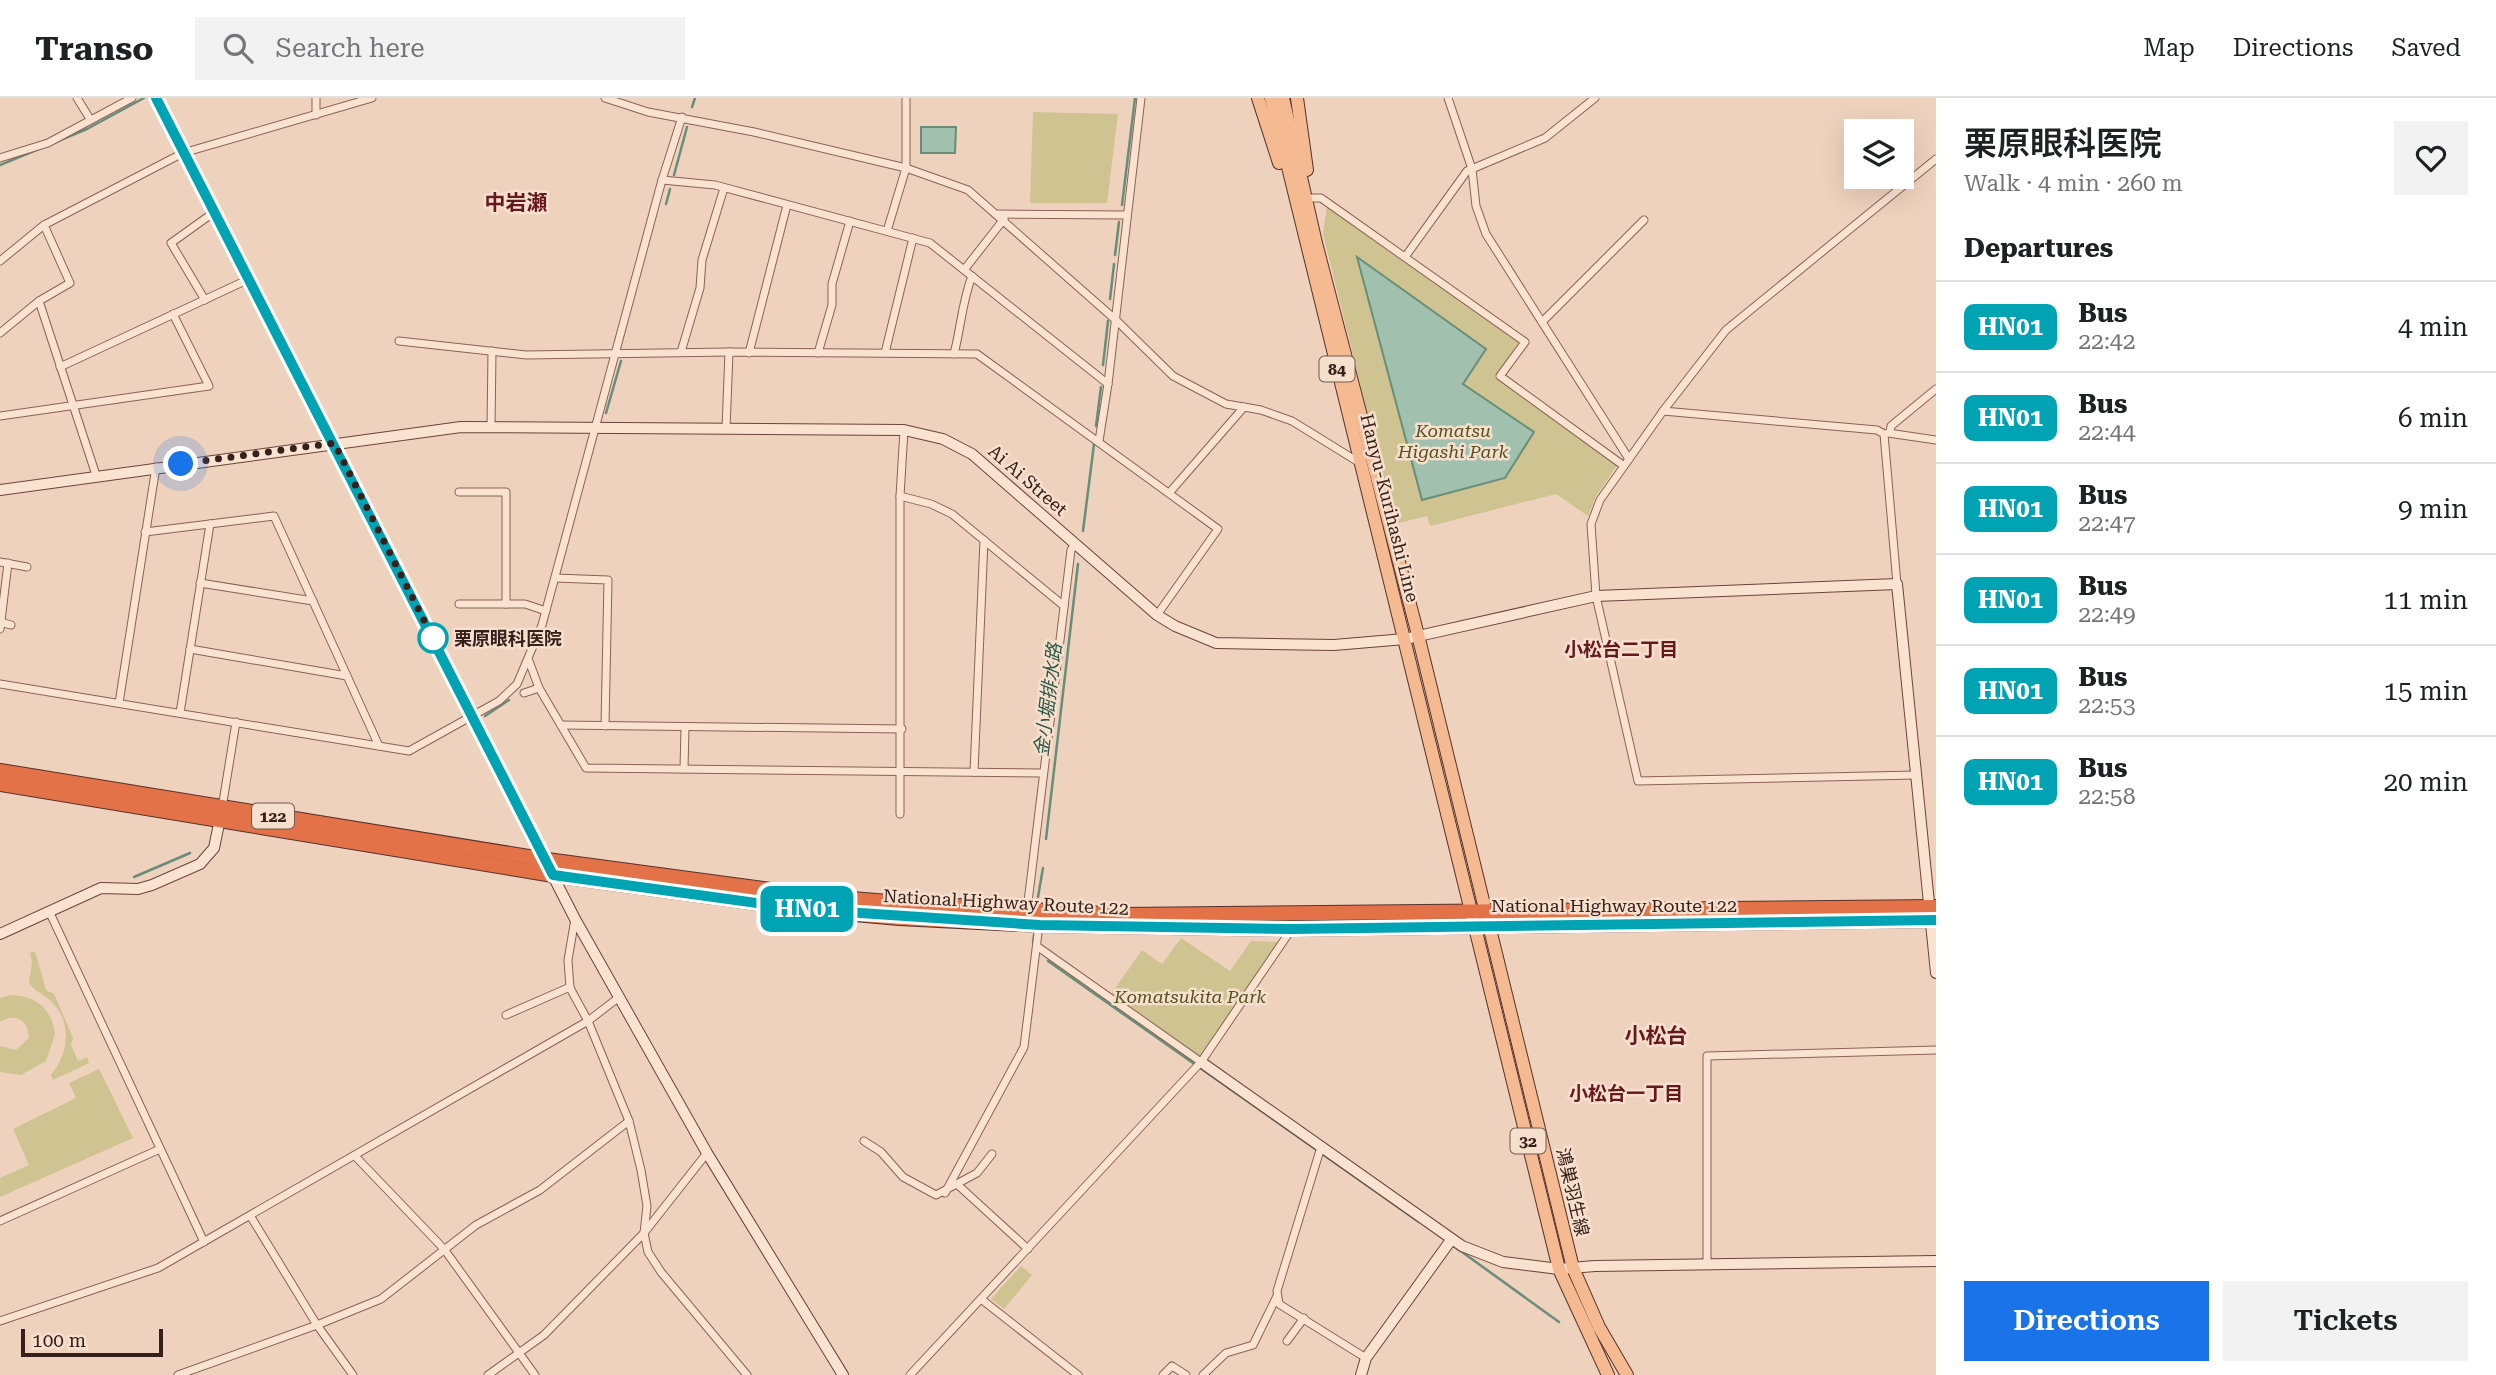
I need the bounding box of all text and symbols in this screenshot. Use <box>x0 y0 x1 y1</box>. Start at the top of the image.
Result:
search box <box>195 17 685 80</box>
text: Transo <box>35 29 153 68</box>
icon: search <box>219 29 257 67</box>
text: Search here <box>275 33 424 63</box>
text: Map <box>2143 34 2195 62</box>
text: Directions <box>2233 34 2353 62</box>
text: Saved <box>2391 34 2461 62</box>
map controls <box>1844 119 1914 189</box>
button: layers <box>1844 119 1914 189</box>
button: heart <box>2394 121 2468 195</box>
text: 栗原眼科医院 <box>1964 124 2162 163</box>
text: Walk · 4 min · 260 m <box>1964 170 2183 197</box>
district label: 中岩瀬 <box>485 191 548 215</box>
text: Departures <box>1964 233 2113 263</box>
text: Bus <box>2078 298 2127 328</box>
text: 4 min <box>2398 312 2468 342</box>
text: HN01 <box>1978 313 2043 341</box>
text: 22:42 <box>2078 328 2136 355</box>
road number: 84 <box>1320 356 1354 382</box>
text: Bus <box>2078 389 2127 419</box>
text: 6 min <box>2398 403 2468 433</box>
text: HN01 <box>1978 404 2043 432</box>
street label: Hanyu-Kurihashi Line <box>1356 412 1424 604</box>
text: 22:44 <box>2078 419 2136 446</box>
park label: Komatsu Higashi Park <box>1397 420 1509 462</box>
street label: Ai Ai Street <box>984 440 1072 520</box>
your location <box>163 446 198 481</box>
text: Bus <box>2078 480 2127 510</box>
text: 9 min <box>2398 494 2468 524</box>
text: HN01 <box>1978 495 2043 523</box>
text: 22:47 <box>2078 510 2136 537</box>
text: Bus <box>2078 571 2127 601</box>
text: 11 min <box>2384 585 2468 615</box>
text: HN01 <box>1978 586 2043 614</box>
text: 22:49 <box>2078 601 2136 628</box>
marker: 栗原眼科医院 <box>418 623 448 653</box>
place label: 栗原眼科医院 <box>454 628 562 649</box>
district label: 小松台二丁目 <box>1564 638 1678 661</box>
water label: 金小堀排水路 <box>1030 640 1067 758</box>
text: Bus <box>2078 662 2127 692</box>
text: 15 min <box>2384 676 2468 706</box>
text: HN01 <box>1978 677 2043 705</box>
text: 22:53 <box>2078 692 2136 719</box>
text: Bus <box>2078 753 2127 783</box>
text: 20 min <box>2384 767 2468 797</box>
text: HN01 <box>1978 768 2043 796</box>
text: 22:58 <box>2078 783 2136 810</box>
road number: 122 <box>252 804 294 828</box>
street label: National Highway Route 122 <box>883 885 1129 919</box>
line badge: HN01 <box>758 886 856 932</box>
text: HN01 <box>774 895 840 923</box>
street label: National Highway Route 122 <box>1491 895 1737 916</box>
park label: Komatsukita Park <box>1113 986 1266 1007</box>
district label: 小松台 <box>1625 1024 1688 1048</box>
district label: 小松台一丁目 <box>1569 1082 1683 1105</box>
road number: 32 <box>1510 1128 1546 1154</box>
street label: 鴻巣羽生線 <box>1553 1146 1593 1238</box>
button: Directions <box>1964 1281 2209 1361</box>
button: Tickets <box>2223 1281 2468 1361</box>
scale bar <box>21 1326 163 1358</box>
text: 100 m <box>32 1329 86 1352</box>

